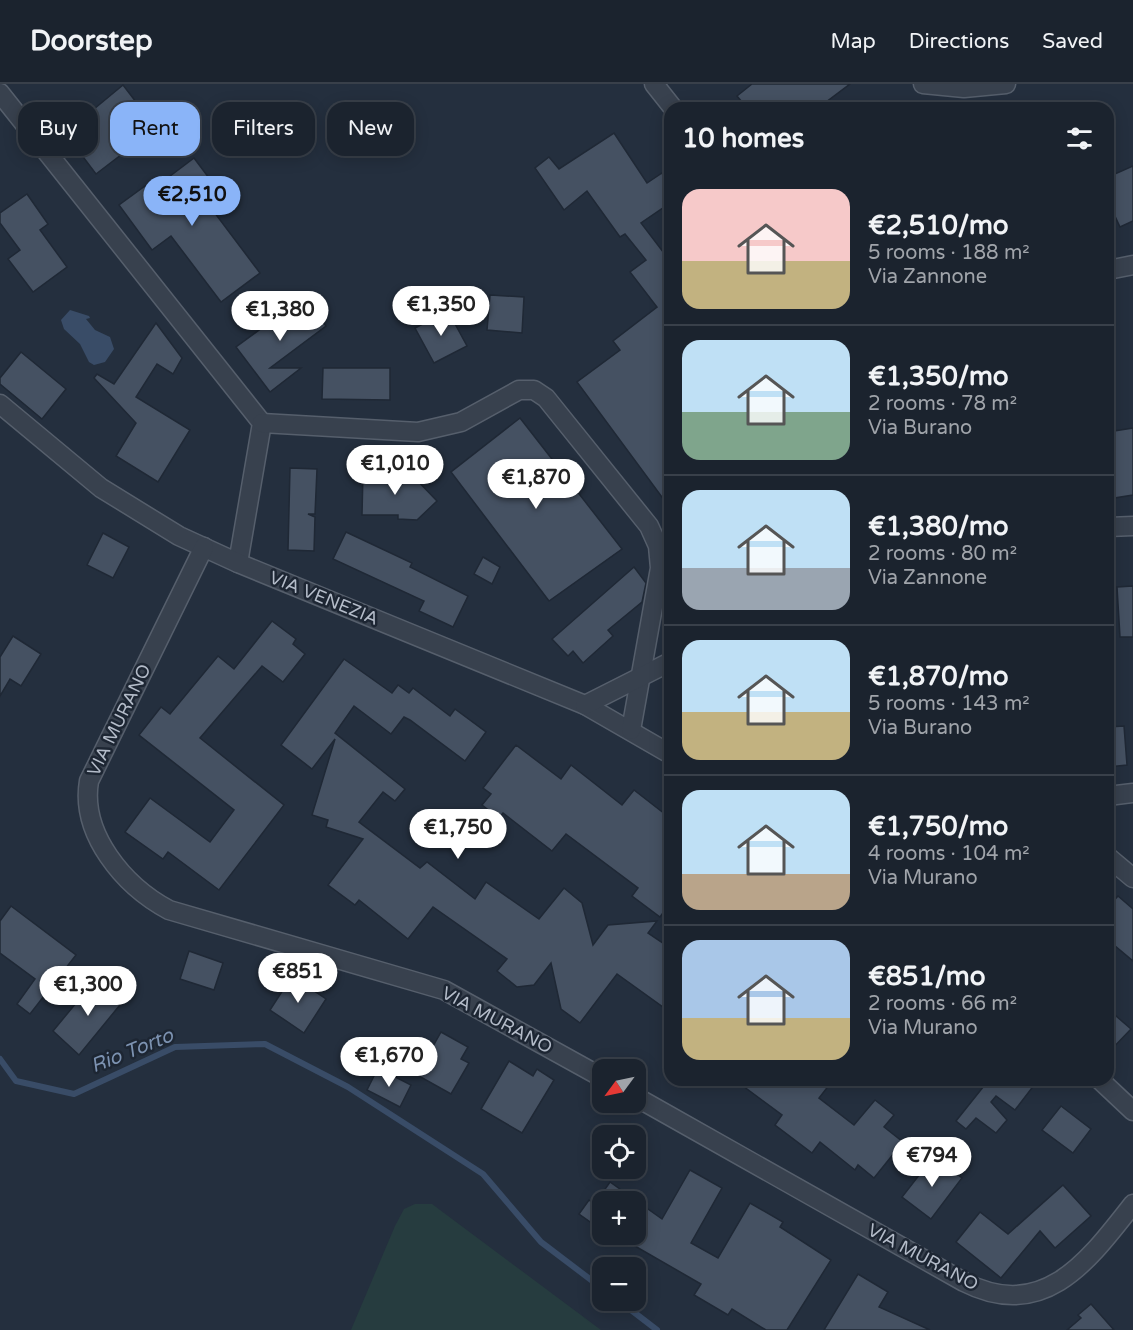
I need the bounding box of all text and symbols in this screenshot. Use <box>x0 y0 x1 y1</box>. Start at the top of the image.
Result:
text: Doorstep <box>30 24 153 58</box>
text: Map <box>830 29 876 54</box>
text: Directions <box>909 29 1009 54</box>
text: Saved <box>1042 29 1103 54</box>
chip: Buy <box>18 102 98 156</box>
chip: Rent <box>110 102 200 156</box>
chip: Filters <box>212 102 315 156</box>
chip: New <box>327 102 414 156</box>
icon: filters <box>1063 122 1096 155</box>
text: 10 homes <box>682 123 804 154</box>
pin: €2,510 <box>143 176 241 227</box>
text: €2,510 <box>157 183 227 207</box>
text: €2,510/mo <box>868 210 1009 241</box>
icon: home <box>730 213 802 285</box>
text: 5 rooms · 188 m² <box>868 241 1030 265</box>
text: Via Zannone <box>868 265 987 289</box>
pin: €1,350 <box>392 286 490 337</box>
pin: €1,380 <box>231 291 329 342</box>
text: €1,350 <box>406 293 476 317</box>
text: €1,380 <box>245 298 315 322</box>
text: €1,350/mo <box>868 361 1009 392</box>
icon: home <box>730 364 802 436</box>
text: 2 rooms · 78 m² <box>868 392 1017 416</box>
text: Via Burano <box>868 416 972 440</box>
pin: €1,010 <box>346 445 444 496</box>
text: €1,010 <box>360 452 430 476</box>
pin: €1,870 <box>487 459 585 510</box>
text: €1,870 <box>502 466 570 490</box>
text: €1,380/mo <box>868 511 1009 542</box>
icon: home <box>730 514 802 586</box>
text: 2 rooms · 80 m² <box>868 542 1017 566</box>
street label: VIA VENEZIA <box>266 566 382 630</box>
text: Via Zannone <box>868 566 987 590</box>
street label: VIA MURANO <box>82 660 156 780</box>
text: €1,870/mo <box>868 661 1008 692</box>
icon: home <box>730 664 802 736</box>
text: 5 rooms · 143 m² <box>868 692 1030 716</box>
text: Via Burano <box>868 716 972 740</box>
pin: €1,750 <box>409 809 507 860</box>
text: €1,750/mo <box>868 811 1008 842</box>
icon: home <box>730 814 802 886</box>
text: €1,750 <box>424 816 492 840</box>
text: 4 rooms · 104 m² <box>868 842 1030 866</box>
text: Via Murano <box>868 866 978 890</box>
pin: €851 <box>262 953 334 1004</box>
text: €851 <box>272 960 324 984</box>
text: €851/mo <box>868 961 986 992</box>
icon: home <box>730 964 802 1036</box>
pin: €1,300 <box>39 966 137 1017</box>
text: €1,300 <box>53 973 123 997</box>
street label: VIA MURANO <box>438 982 556 1058</box>
text: 2 rooms · 66 m² <box>868 992 1017 1016</box>
text: Via Murano <box>868 1016 978 1040</box>
water label: Rio Torto <box>87 1023 178 1078</box>
pin: €1,670 <box>340 1037 438 1088</box>
text: €1,670 <box>354 1044 424 1068</box>
north arrow <box>592 1059 646 1113</box>
map controls <box>592 1059 646 1311</box>
button: locate <box>592 1125 646 1179</box>
pin: €794 <box>896 1137 968 1188</box>
text: €794 <box>906 1144 958 1168</box>
button: + <box>592 1191 646 1245</box>
street label: VIA MURANO <box>864 1219 982 1295</box>
button: − <box>592 1257 646 1311</box>

